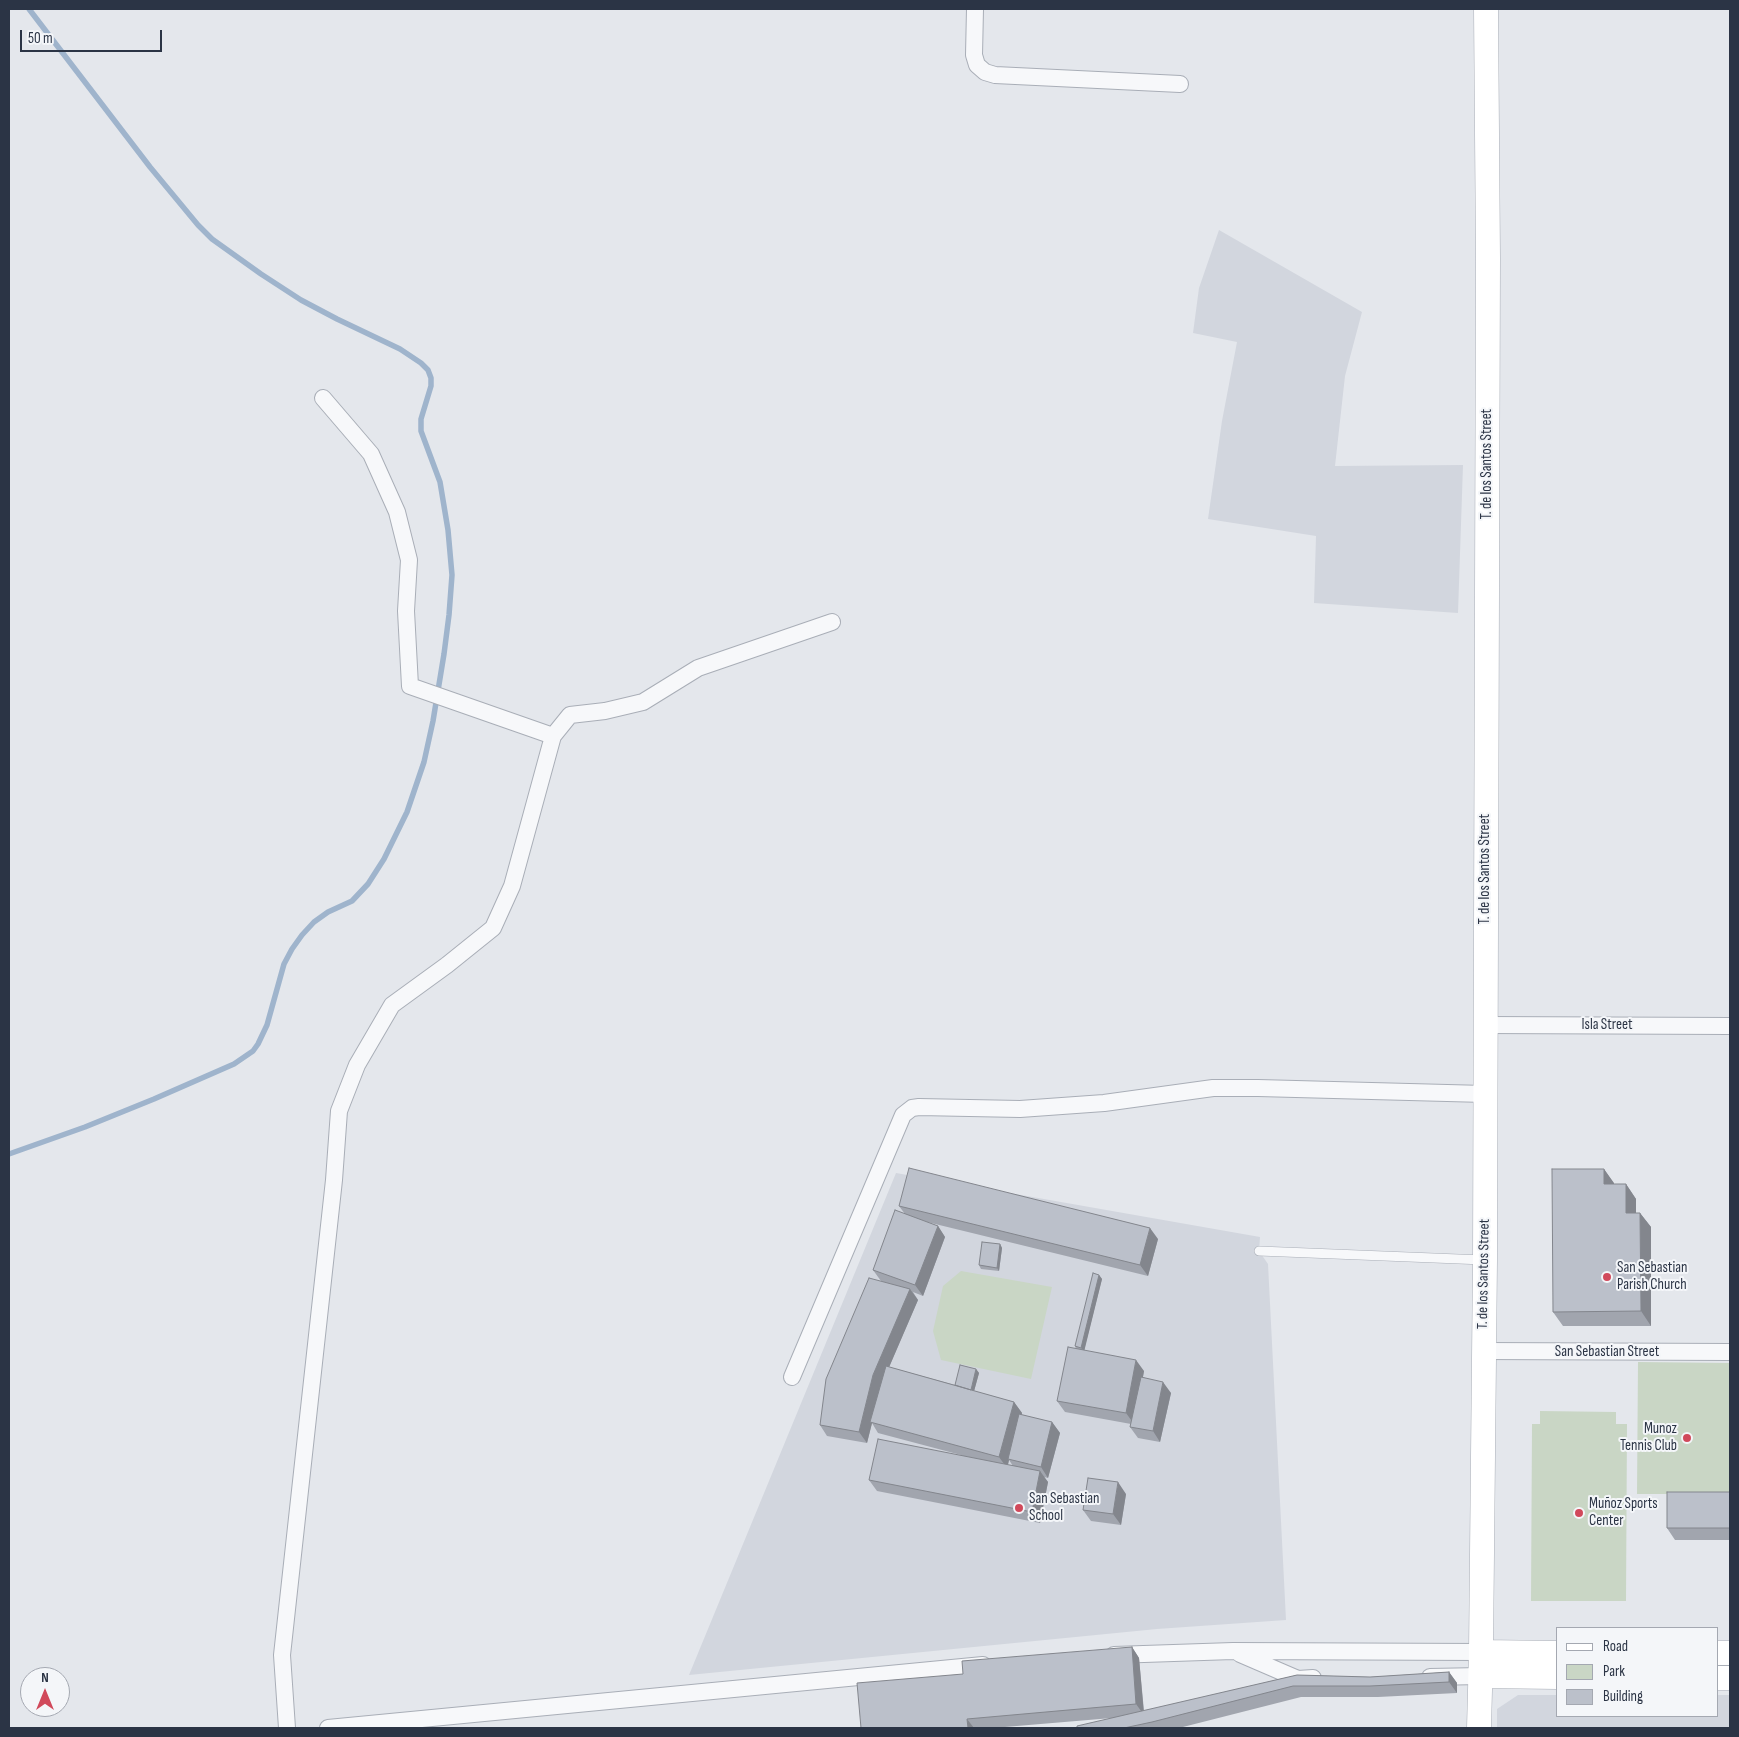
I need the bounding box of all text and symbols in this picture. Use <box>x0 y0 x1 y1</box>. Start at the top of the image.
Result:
scale bar <box>22 20 165 52</box>
text: 50 m <box>28 29 53 48</box>
street label: T. de los Santos Street <box>1478 409 1496 519</box>
street label: T. de los Santos Street <box>1476 814 1494 924</box>
street label: Isla Street <box>1581 1016 1633 1034</box>
street label: T. de los Santos Street <box>1474 1219 1494 1329</box>
place label: San Sebastian Parish Church <box>1617 1259 1687 1294</box>
marker: San Sebastian Parish Church <box>1601 1271 1613 1283</box>
street label: San Sebastian Street <box>1555 1343 1659 1361</box>
place label: Munoz Tennis Club <box>1620 1420 1677 1455</box>
marker: Munoz Tennis Club <box>1681 1432 1693 1444</box>
place label: San Sebastian School <box>1029 1490 1099 1525</box>
place label: Muñoz Sports Center <box>1589 1495 1658 1530</box>
marker: San Sebastian School <box>1013 1502 1025 1514</box>
marker: Muñoz Sports Center <box>1573 1507 1585 1519</box>
legend <box>1556 1627 1719 1717</box>
text: Road <box>1603 1637 1628 1656</box>
text: Park <box>1603 1662 1625 1681</box>
north arrow <box>20 1667 70 1717</box>
text: N <box>41 1669 49 1686</box>
text: Building <box>1603 1687 1643 1706</box>

